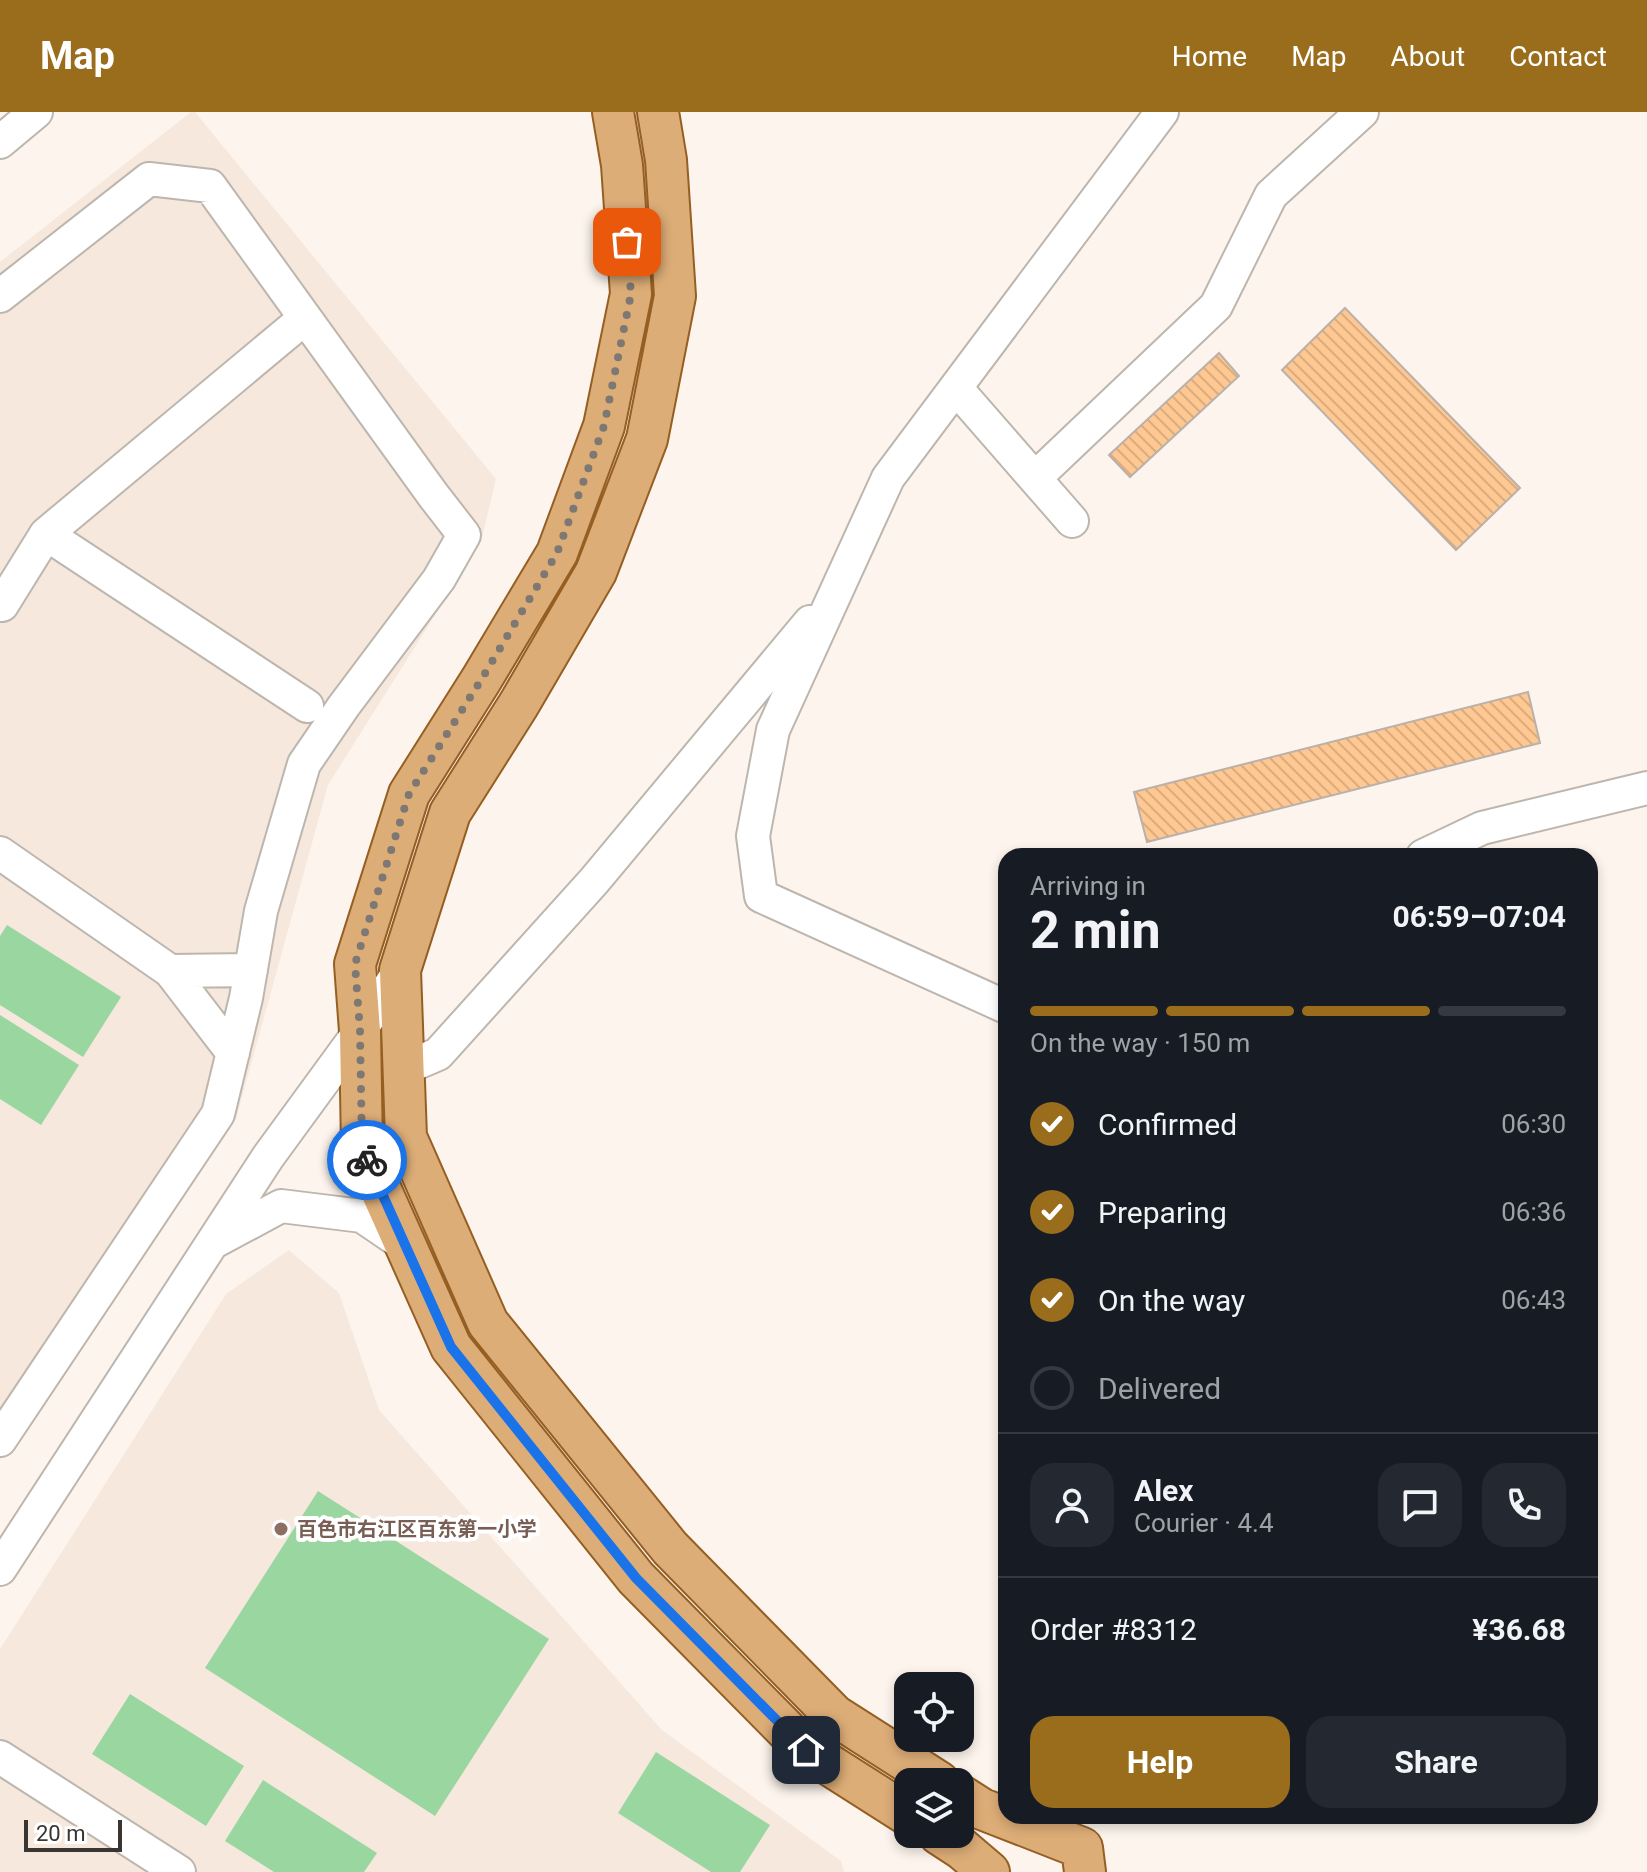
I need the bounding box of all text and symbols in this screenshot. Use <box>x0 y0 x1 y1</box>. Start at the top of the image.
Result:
text: Map <box>40 34 115 78</box>
text: Home <box>1172 40 1247 73</box>
text: Map <box>1291 40 1347 73</box>
text: About <box>1391 40 1465 73</box>
text: Contact <box>1509 40 1607 73</box>
pin <box>593 208 661 276</box>
icon: bag <box>605 220 649 264</box>
text: Arriving in <box>1030 871 1146 901</box>
text: 06:59–07:04 <box>1392 899 1566 934</box>
text: 2 min <box>1030 900 1161 961</box>
text: On the way · 150 m <box>1030 1028 1250 1058</box>
icon: check <box>1030 1102 1074 1146</box>
text: Confirmed <box>1098 1107 1237 1142</box>
text: 06:30 <box>1501 1109 1566 1139</box>
courier <box>327 1120 407 1200</box>
icon: bike <box>345 1138 389 1182</box>
icon: check <box>1030 1190 1074 1234</box>
text: Preparing <box>1098 1195 1227 1230</box>
text: 06:36 <box>1501 1197 1566 1227</box>
icon: check <box>1030 1278 1074 1322</box>
text: On the way <box>1098 1283 1245 1318</box>
text: 06:43 <box>1501 1285 1566 1315</box>
text: Delivered <box>1098 1371 1221 1406</box>
button: person <box>1030 1463 1114 1547</box>
button: chat <box>1378 1463 1462 1547</box>
button: phone <box>1482 1463 1566 1547</box>
text: Alex <box>1134 1473 1194 1508</box>
text: Courier · 4.4 <box>1134 1508 1274 1538</box>
place label: 百色市右江区百东第一小学 <box>297 1517 537 1541</box>
marker: 百色市右江区百东第一小学 <box>272 1520 290 1538</box>
text: Order #8312 <box>1030 1612 1197 1647</box>
text: ¥36.68 <box>1472 1612 1566 1647</box>
map controls <box>894 1672 974 1848</box>
button: locate <box>894 1672 974 1752</box>
pin <box>772 1716 840 1784</box>
button: Help <box>1030 1716 1290 1808</box>
button: Share <box>1306 1716 1566 1808</box>
icon: home <box>784 1728 828 1772</box>
button: layers <box>894 1768 974 1848</box>
scale bar <box>24 1816 122 1852</box>
text: 20 m <box>36 1821 85 1846</box>

